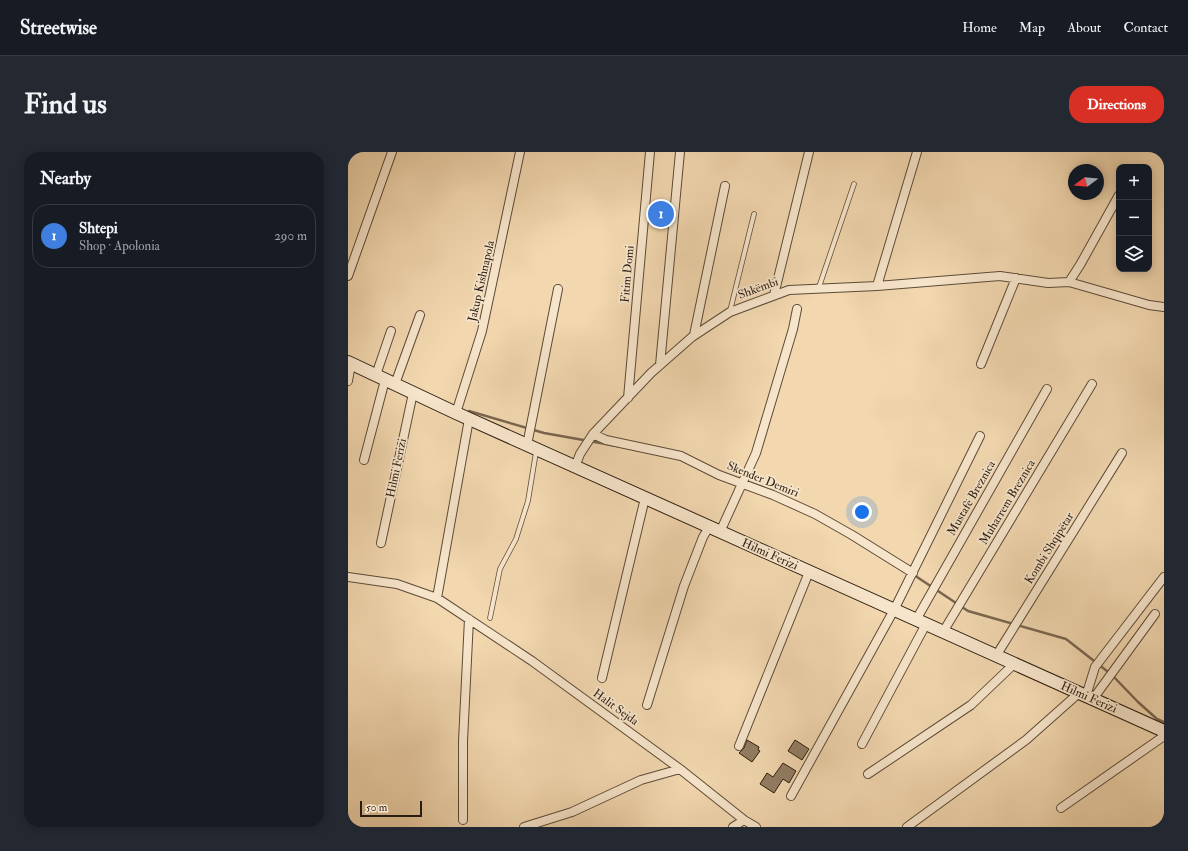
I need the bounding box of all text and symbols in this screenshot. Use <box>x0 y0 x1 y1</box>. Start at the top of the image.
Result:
text: Streetwise <box>20 16 97 40</box>
text: Home <box>962 19 997 36</box>
text: Map <box>1019 19 1045 36</box>
text: About <box>1067 19 1101 36</box>
text: Contact <box>1123 19 1168 36</box>
button: Directions <box>1069 86 1164 123</box>
text: Find us <box>24 87 107 122</box>
north arrow <box>1068 164 1104 200</box>
map controls <box>1116 164 1152 272</box>
button: + <box>1116 164 1152 200</box>
text: Nearby <box>40 168 91 189</box>
pin: 1 <box>648 199 674 229</box>
button: − <box>1116 200 1152 236</box>
text: Shtepi <box>79 219 118 238</box>
text: 1 <box>52 228 56 244</box>
text: 290 m <box>274 228 307 244</box>
button: layers <box>1116 236 1152 272</box>
text: Shop · Apolonia <box>79 238 160 254</box>
street label: Jakup Kishnapola <box>465 238 498 324</box>
street label: Fitim Domi <box>618 245 637 303</box>
street label: Shkëmbi <box>736 274 780 303</box>
street label: Hilmi Ferizi <box>383 437 410 499</box>
street label: Muharrem Breznica <box>976 456 1039 548</box>
street label: Mustafë Breznica <box>944 457 999 538</box>
street label: Skender Demiri <box>725 458 801 501</box>
your location <box>852 502 872 522</box>
street label: Kombi Shqipëtar <box>1021 509 1078 587</box>
street label: Hilmi Ferizi <box>739 535 800 574</box>
street label: Hilmi Ferizi <box>1058 678 1119 717</box>
street label: Halit Sejda <box>590 686 642 730</box>
scale bar <box>360 799 422 818</box>
text: 50 m <box>366 801 387 814</box>

